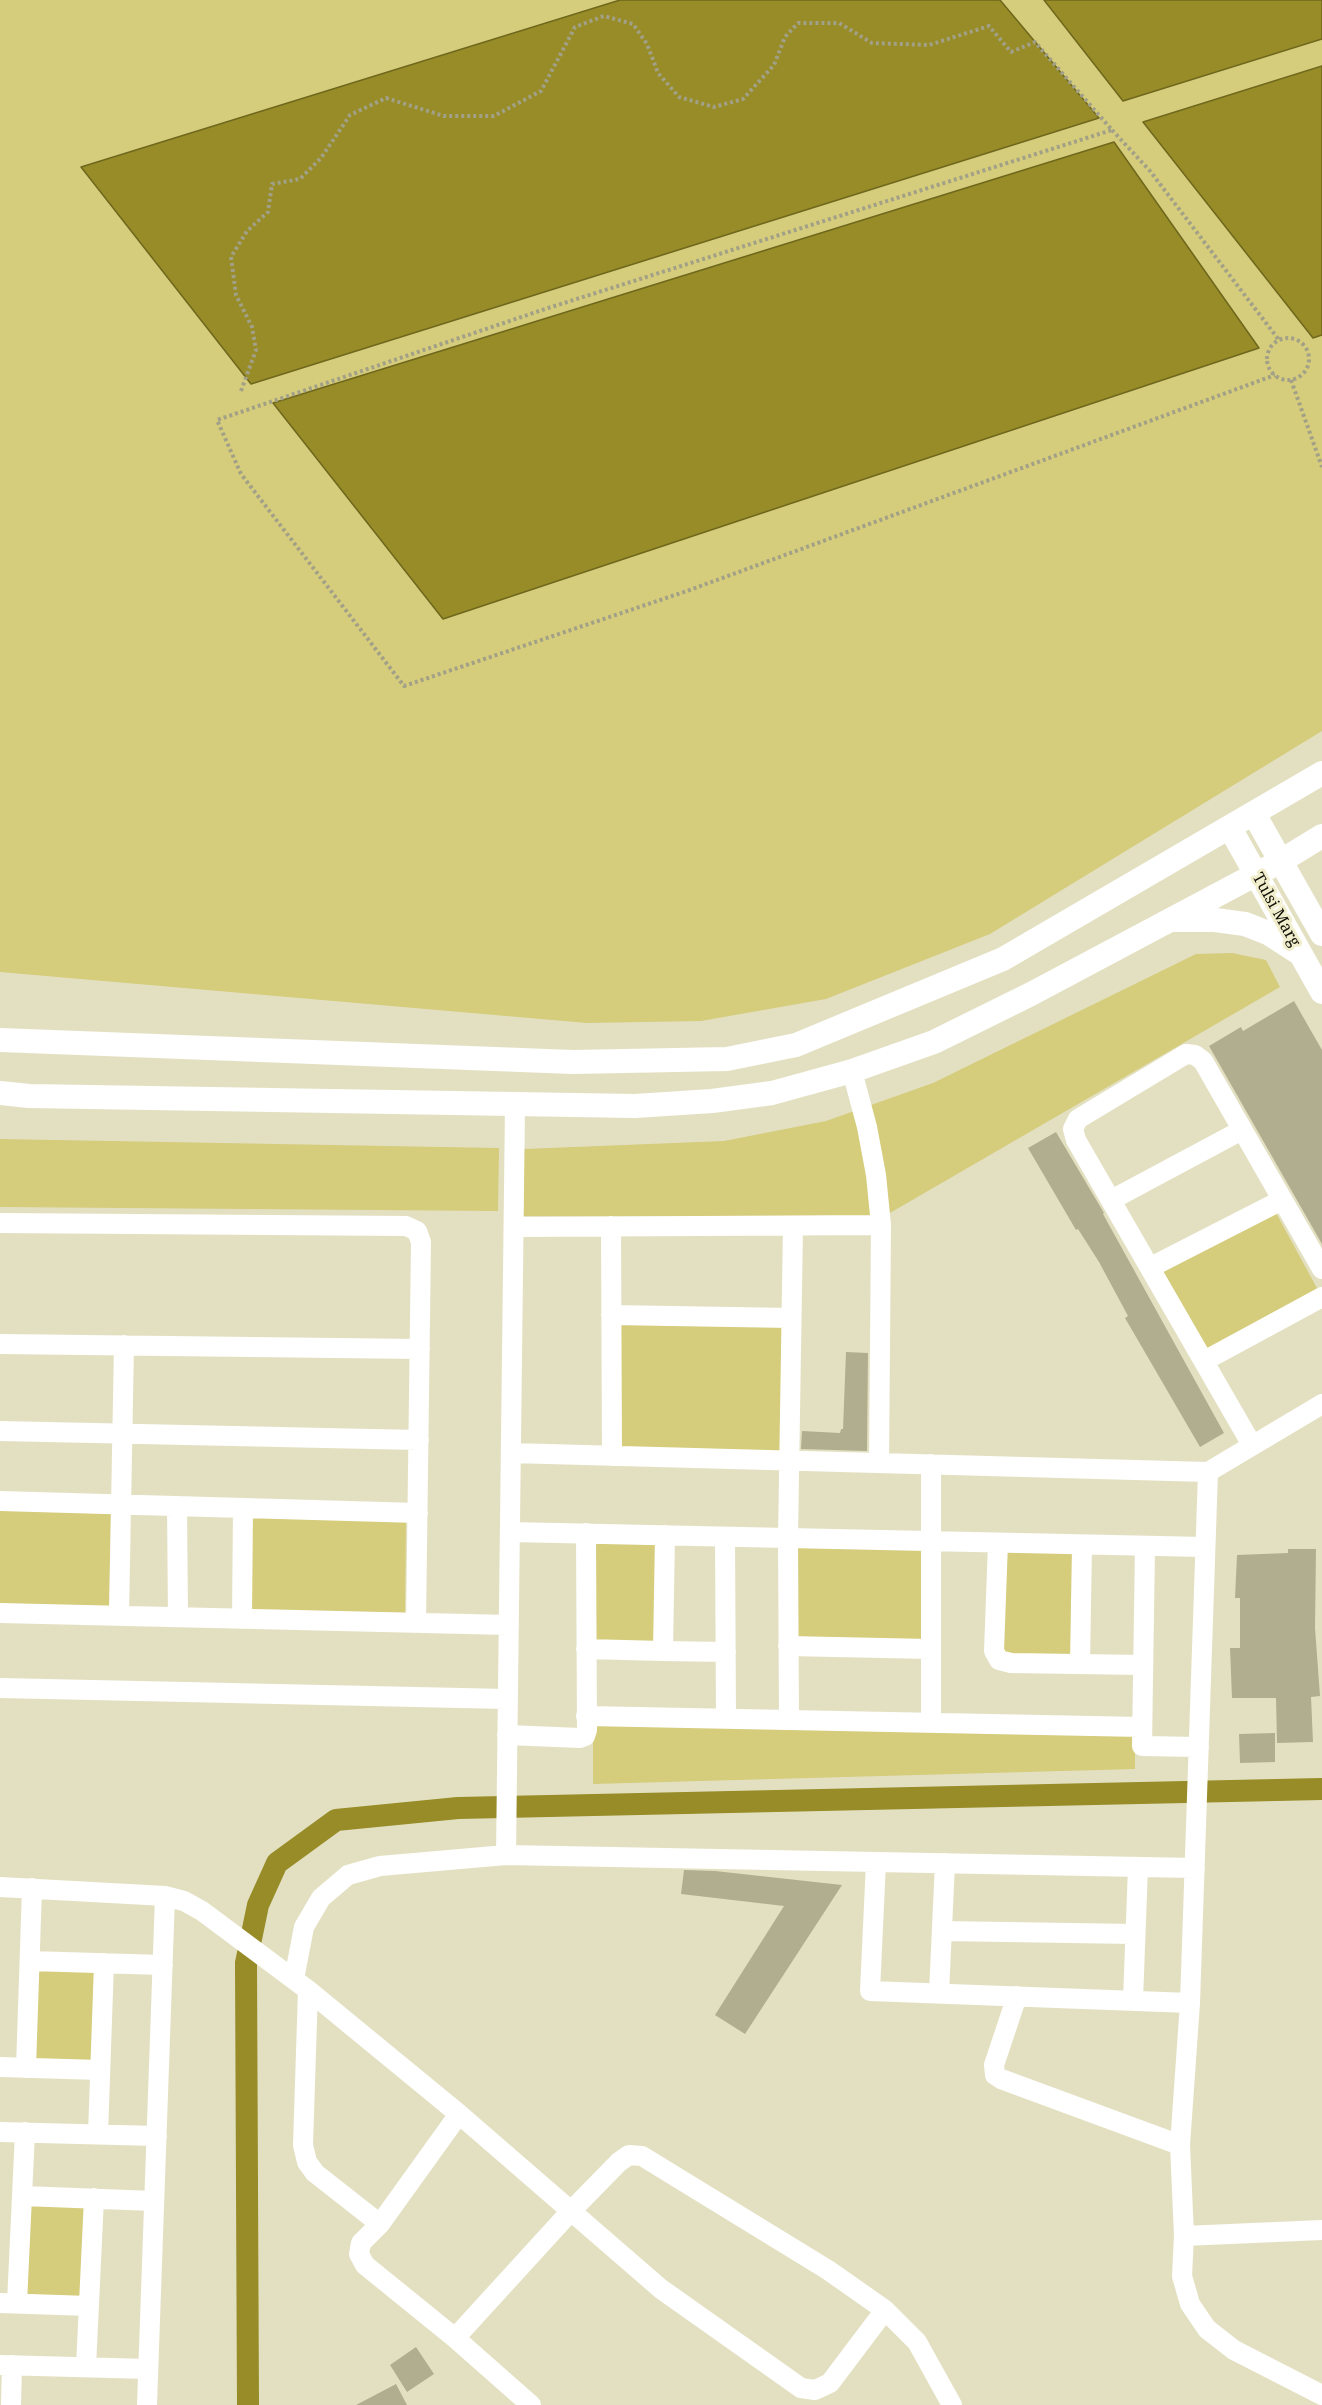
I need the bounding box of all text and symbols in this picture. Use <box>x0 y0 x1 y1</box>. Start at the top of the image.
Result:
street label: Tulsi Marg <box>1248 870 1304 950</box>

